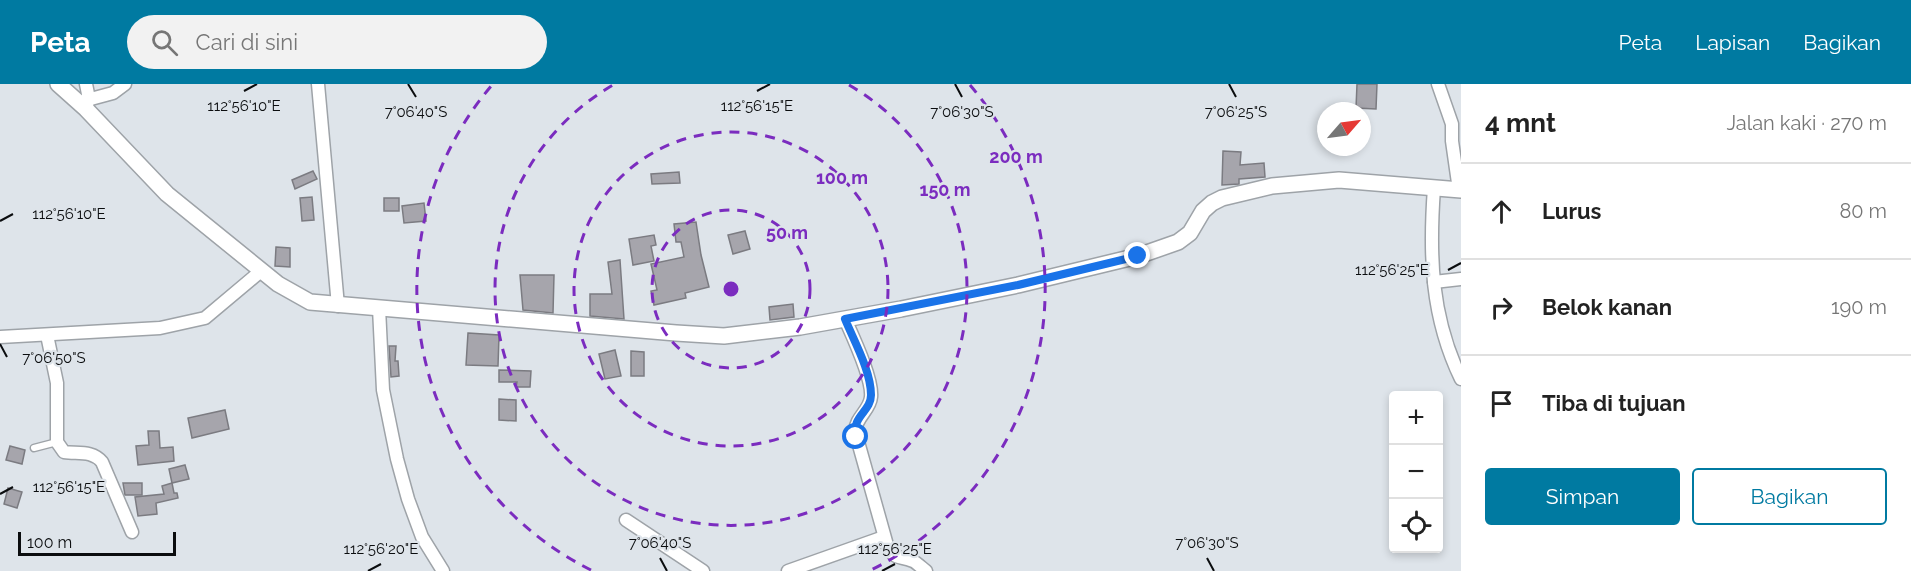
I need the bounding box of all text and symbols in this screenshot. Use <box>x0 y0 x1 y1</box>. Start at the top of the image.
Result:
search box <box>127 15 547 69</box>
text: Peta <box>30 26 91 59</box>
icon: search <box>148 26 181 59</box>
text: Cari di sini <box>196 29 298 55</box>
text: Peta <box>1619 30 1662 55</box>
text: Lapisan <box>1695 30 1770 55</box>
text: Bagikan <box>1803 30 1881 55</box>
text: 112°56'10"E <box>207 97 281 115</box>
text: 112°56'15"E <box>721 97 793 115</box>
north arrow <box>1317 102 1371 156</box>
text: 7°06'40"S <box>385 103 447 121</box>
text: 7°06'30"S <box>930 103 994 121</box>
text: 7°06'25"S <box>1205 103 1267 121</box>
text: 4 mnt <box>1485 108 1556 138</box>
text: Jalan kaki · 270 m <box>1726 111 1887 135</box>
text: 200 m <box>989 146 1043 167</box>
text: 100 m <box>816 167 868 188</box>
text: 150 m <box>920 179 971 200</box>
icon: ahead <box>1485 195 1518 228</box>
text: Lurus <box>1542 198 1601 224</box>
text: 80 m <box>1839 199 1887 223</box>
text: 112°56'10"E <box>32 205 106 223</box>
text: 50 m <box>766 222 808 243</box>
route end <box>1124 242 1150 268</box>
text: 112°56'25"E <box>1355 261 1429 279</box>
centre of rings <box>721 279 741 299</box>
icon: right <box>1485 291 1518 324</box>
text: Belok kanan <box>1542 294 1672 320</box>
text: 190 m <box>1831 295 1887 319</box>
text: 7°06'50"S <box>22 349 86 367</box>
icon: arrive <box>1485 387 1518 420</box>
text: Tiba di tujuan <box>1542 390 1685 416</box>
map controls <box>1389 391 1443 553</box>
button: + <box>1389 391 1443 445</box>
route start <box>842 423 868 449</box>
button: − <box>1389 445 1443 499</box>
button: Simpan <box>1485 468 1680 525</box>
button: Bagikan <box>1692 468 1887 525</box>
text: 112°56'15"E <box>33 478 105 496</box>
button: locate <box>1389 499 1443 553</box>
scale bar <box>18 529 176 556</box>
text: 100 m <box>27 533 72 552</box>
text: 7°06'40"S <box>629 534 691 552</box>
text: 7°06'30"S <box>1175 534 1239 552</box>
text: 112°56'20"E <box>344 540 418 558</box>
text: 112°56'25"E <box>858 540 932 558</box>

